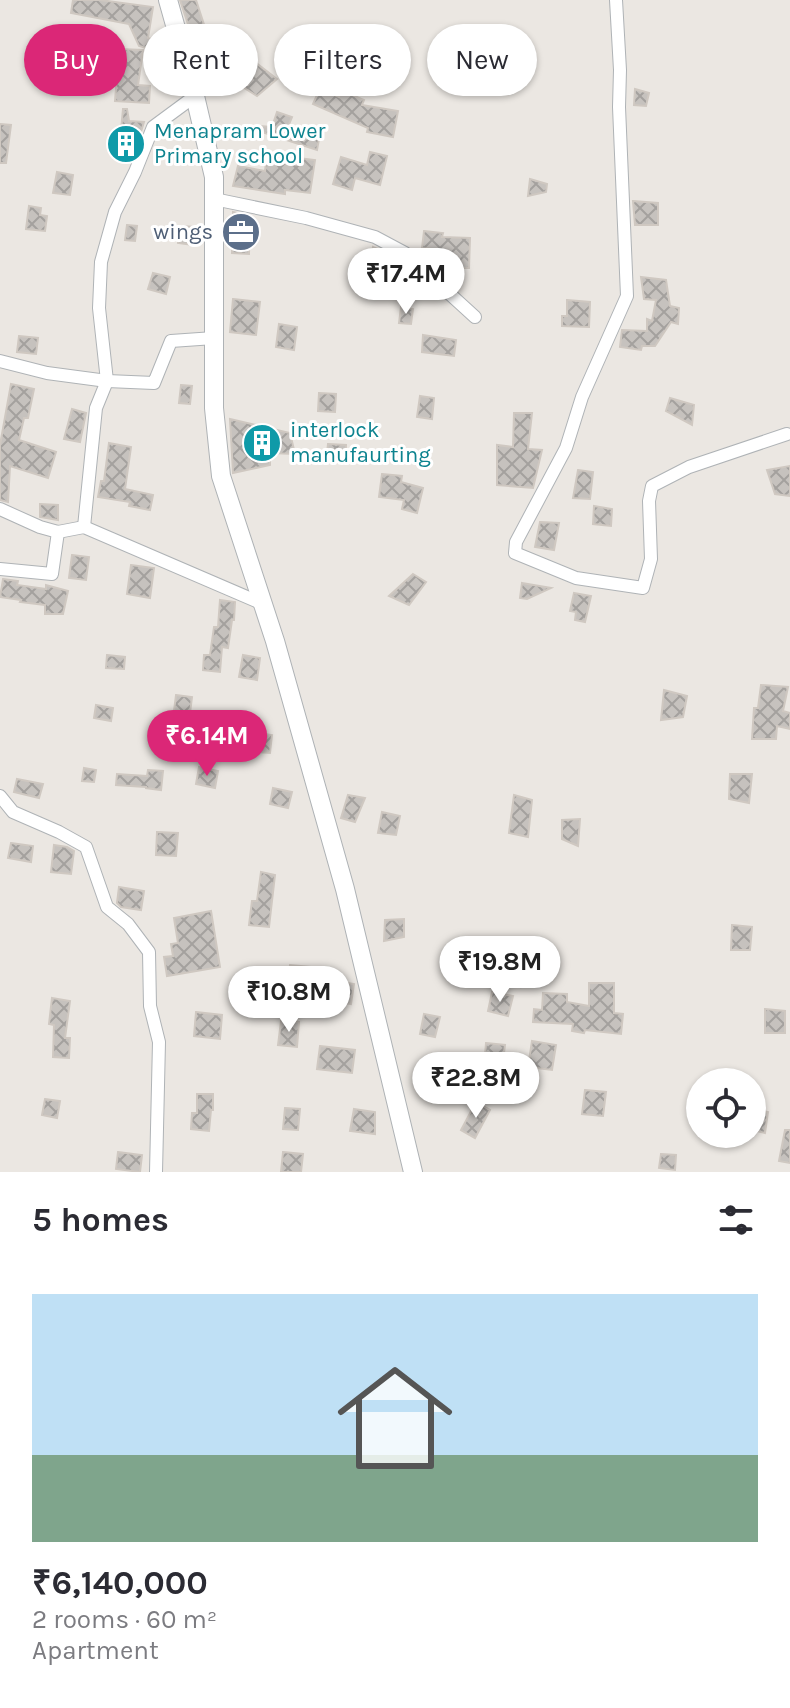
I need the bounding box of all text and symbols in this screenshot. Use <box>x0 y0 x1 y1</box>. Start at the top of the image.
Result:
chip: Buy <box>24 24 127 96</box>
chip: Rent <box>143 24 258 96</box>
chip: Filters <box>274 24 411 96</box>
chip: New <box>427 24 537 96</box>
place label: Menapram Lower Primary school <box>154 118 326 169</box>
building icon: Menapram Lower Primary school <box>105 123 147 165</box>
office icon: wings <box>220 211 262 253</box>
place label: wings <box>153 219 213 245</box>
pin: ₹17.4M <box>341 248 471 316</box>
text: ₹17.4M <box>366 258 446 289</box>
place label: interlock manufaurting <box>290 417 431 468</box>
building icon: interlock manufaurting <box>241 422 283 464</box>
pin: ₹6.14M <box>142 710 272 778</box>
text: ₹6.14M <box>165 720 249 751</box>
pin: ₹19.8M <box>435 936 565 1004</box>
text: ₹19.8M <box>457 946 543 977</box>
pin: ₹10.8M <box>224 966 354 1034</box>
text: ₹10.8M <box>246 976 332 1007</box>
pin: ₹22.8M <box>411 1052 541 1120</box>
text: ₹22.8M <box>430 1062 522 1093</box>
map controls <box>686 1068 766 1148</box>
button: locate <box>686 1068 766 1148</box>
icon: filters <box>714 1198 758 1242</box>
text: 5 homes <box>32 1200 169 1240</box>
icon: home <box>323 1346 467 1490</box>
text: ₹6,140,000 <box>32 1563 208 1603</box>
text: 2 rooms · 60 m² <box>32 1604 217 1635</box>
text: Apartment <box>32 1635 159 1666</box>

